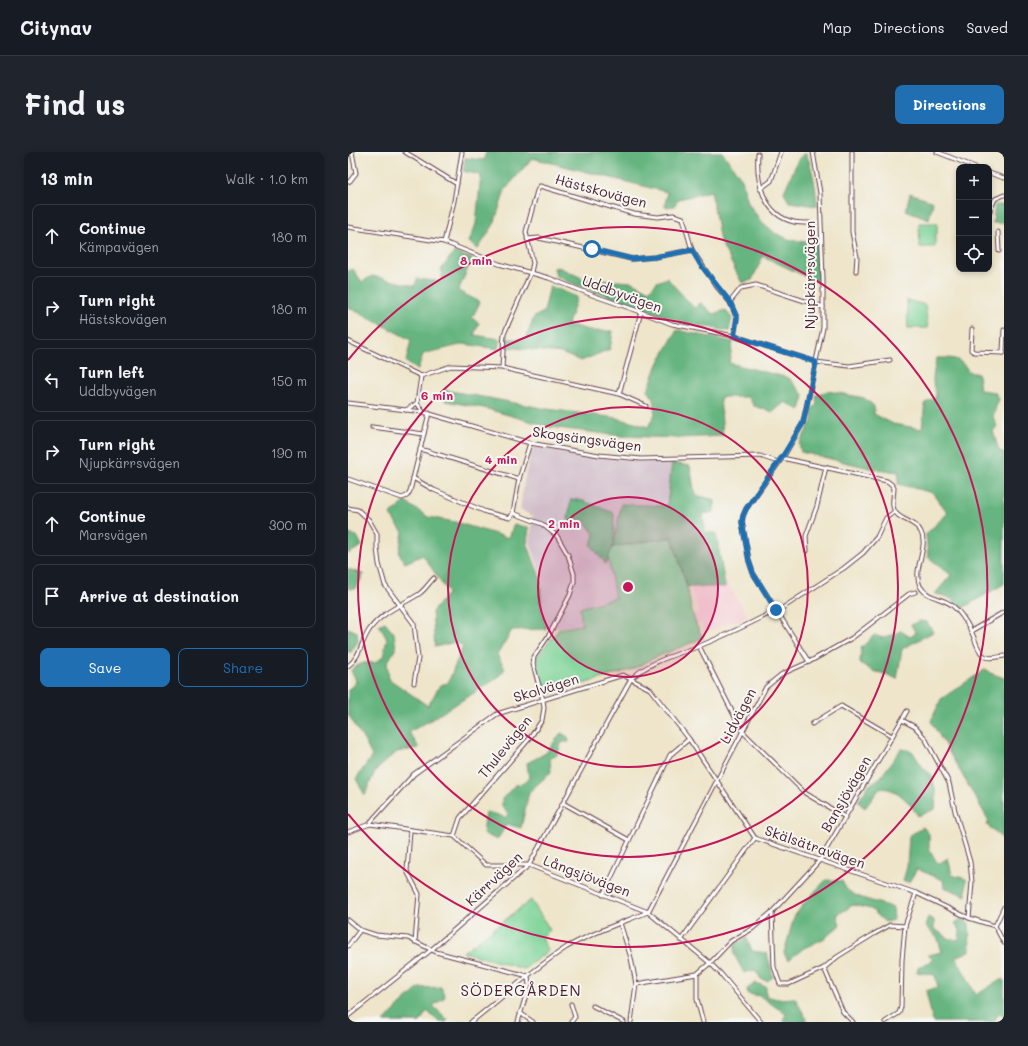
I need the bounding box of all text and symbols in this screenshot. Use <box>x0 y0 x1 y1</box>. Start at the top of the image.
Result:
text: Citynav <box>20 15 92 40</box>
text: Map <box>823 18 851 37</box>
text: Directions <box>873 18 944 37</box>
text: Saved <box>966 18 1008 37</box>
button: Directions <box>895 85 1004 124</box>
text: Find us <box>24 86 125 122</box>
map controls <box>956 164 992 272</box>
button: + <box>956 164 992 200</box>
text: 13 min <box>40 167 93 189</box>
street label: Hästskovägen <box>553 169 649 212</box>
text: Walk · 1.0 km <box>225 170 308 187</box>
button: − <box>956 200 992 236</box>
text: Continue <box>79 218 146 238</box>
street label: Njupkärrsvägen <box>800 221 819 329</box>
icon: ahead <box>41 225 63 247</box>
text: 180 m <box>271 228 307 245</box>
button: locate <box>956 236 992 272</box>
text: Kämpavägen <box>79 238 159 255</box>
route start <box>583 240 601 258</box>
text: 8 min <box>460 252 492 268</box>
street label: Uddbyvägen <box>580 270 665 317</box>
text: Turn right <box>79 290 156 310</box>
icon: right <box>41 297 63 319</box>
text: 180 m <box>271 300 307 317</box>
text: Hästskovägen <box>79 310 167 327</box>
text: Turn left <box>79 362 144 382</box>
icon: left <box>41 369 63 391</box>
text: 150 m <box>271 372 307 389</box>
text: Uddbyvägen <box>79 382 156 399</box>
text: 6 min <box>421 387 453 403</box>
street label: Skogsängsvägen <box>531 421 643 456</box>
text: Turn right <box>79 434 156 454</box>
icon: right <box>41 441 63 463</box>
text: 190 m <box>271 444 307 461</box>
text: 4 min <box>485 451 517 467</box>
text: Njupkärrsvägen <box>79 454 180 471</box>
text: Continue <box>79 506 146 526</box>
icon: ahead <box>41 513 63 535</box>
text: 2 min <box>548 515 580 531</box>
text: 300 m <box>269 516 307 533</box>
text: Marsvägen <box>79 526 148 543</box>
centre of rings <box>621 580 635 594</box>
icon: arrive <box>41 585 63 607</box>
text: Arrive at destination <box>79 586 239 606</box>
route end <box>767 601 785 619</box>
button: Save <box>40 648 170 687</box>
button: Share <box>178 648 308 687</box>
street label: Skolvägen <box>511 669 581 706</box>
street label: Lidvägen <box>715 685 760 747</box>
street label: Thulevägen <box>473 711 536 782</box>
street label: Bansjövägen <box>816 752 875 835</box>
street label: Skälsätravägen <box>762 820 868 873</box>
street label: Kärrvägen <box>461 847 526 910</box>
street label: Långsjövägen <box>541 850 633 901</box>
district label: SÖDERGÅRDEN <box>461 980 581 1000</box>

